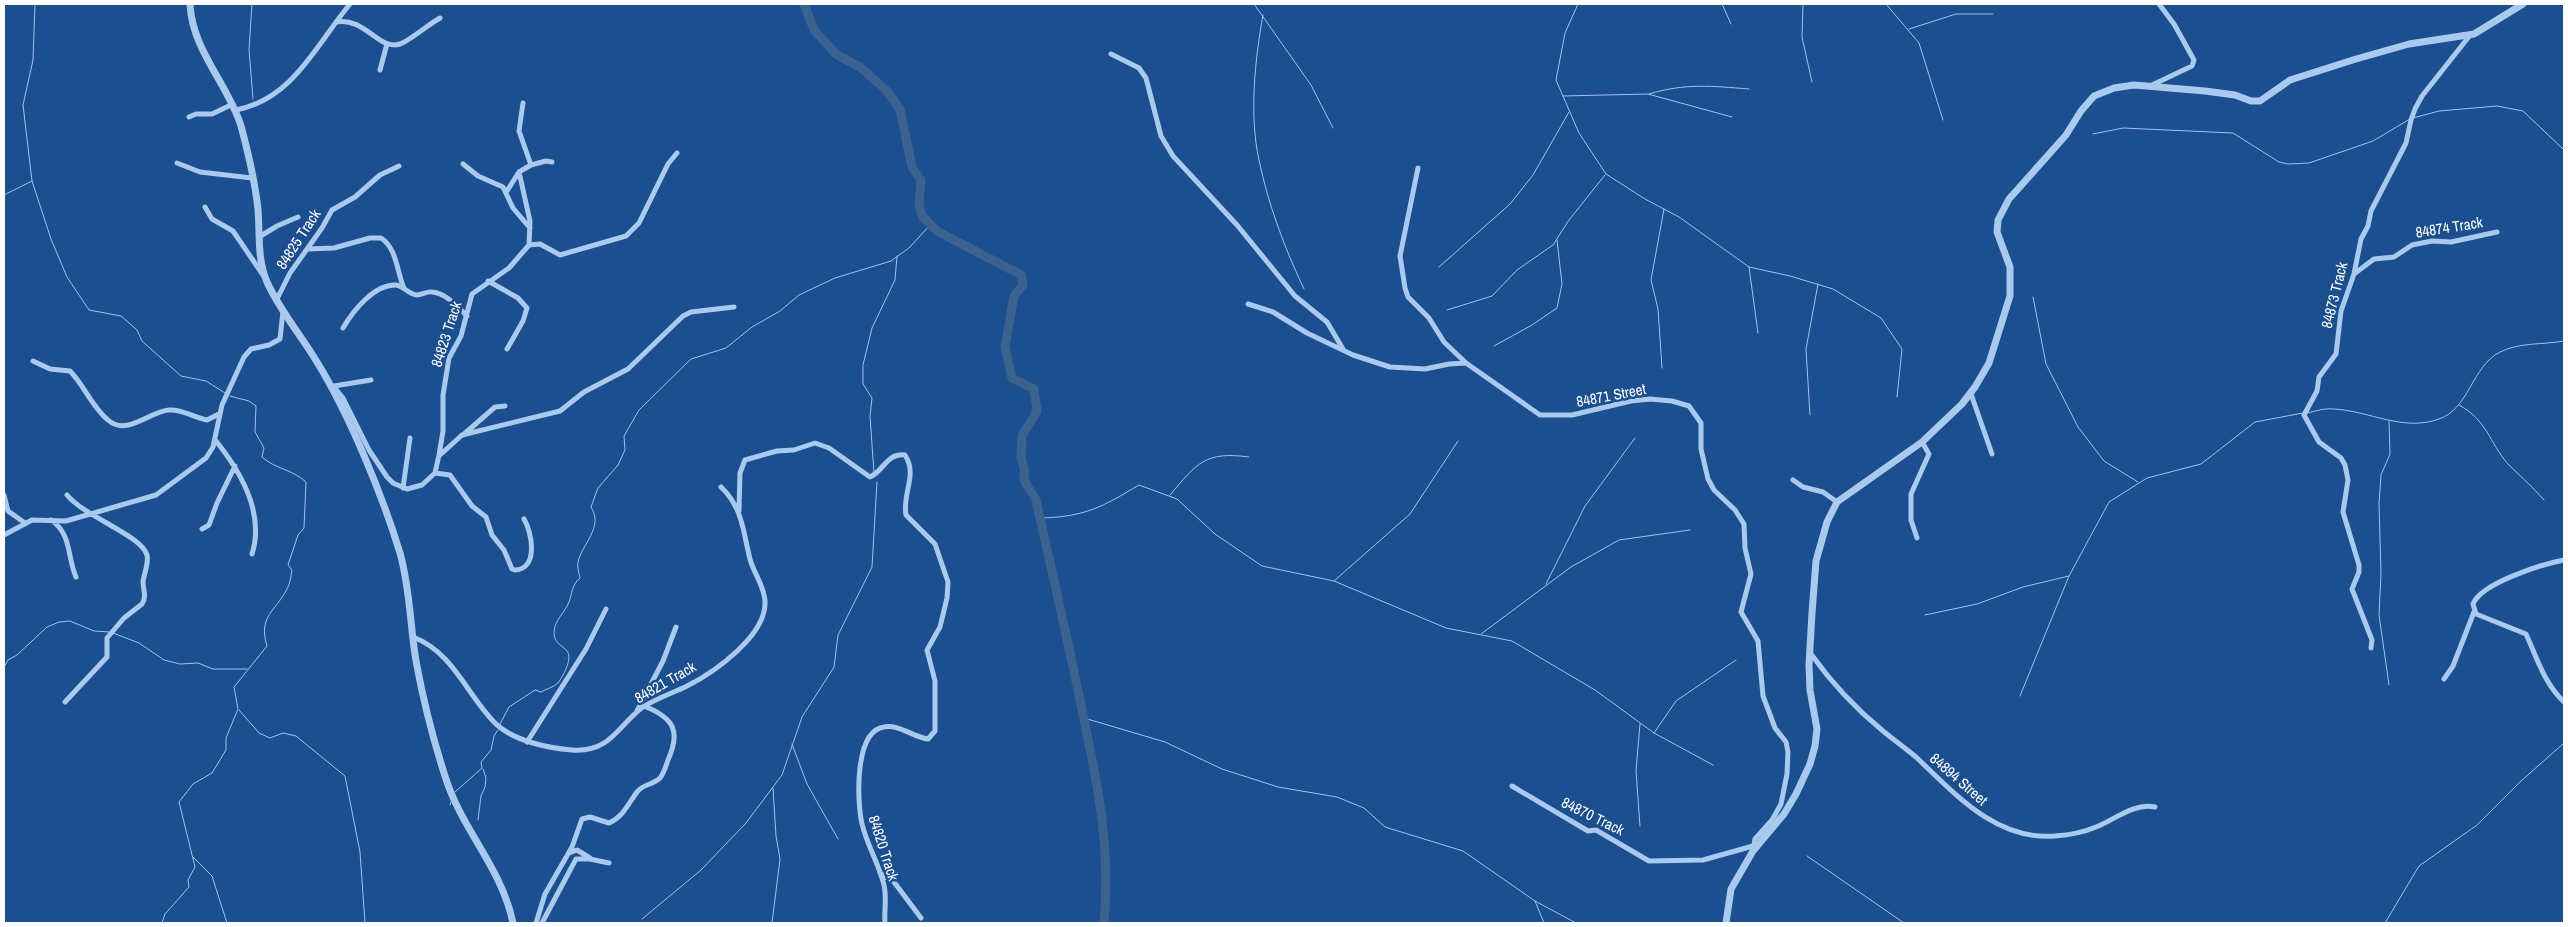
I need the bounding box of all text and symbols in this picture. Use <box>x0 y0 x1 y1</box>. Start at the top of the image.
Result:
street label: 84825 Track <box>271 204 326 273</box>
street label: 84874 Track <box>2414 211 2485 243</box>
street label: 84873 Track <box>2316 259 2353 330</box>
street label: 84823 Track <box>426 298 467 369</box>
street label: 84871 Street <box>1574 378 1648 412</box>
street label: 84821 Track <box>630 656 700 708</box>
street label: 84894 Street <box>1926 748 1993 810</box>
street label: 84870 Track <box>1558 792 1629 841</box>
street label: 84820 Track <box>864 813 905 884</box>

